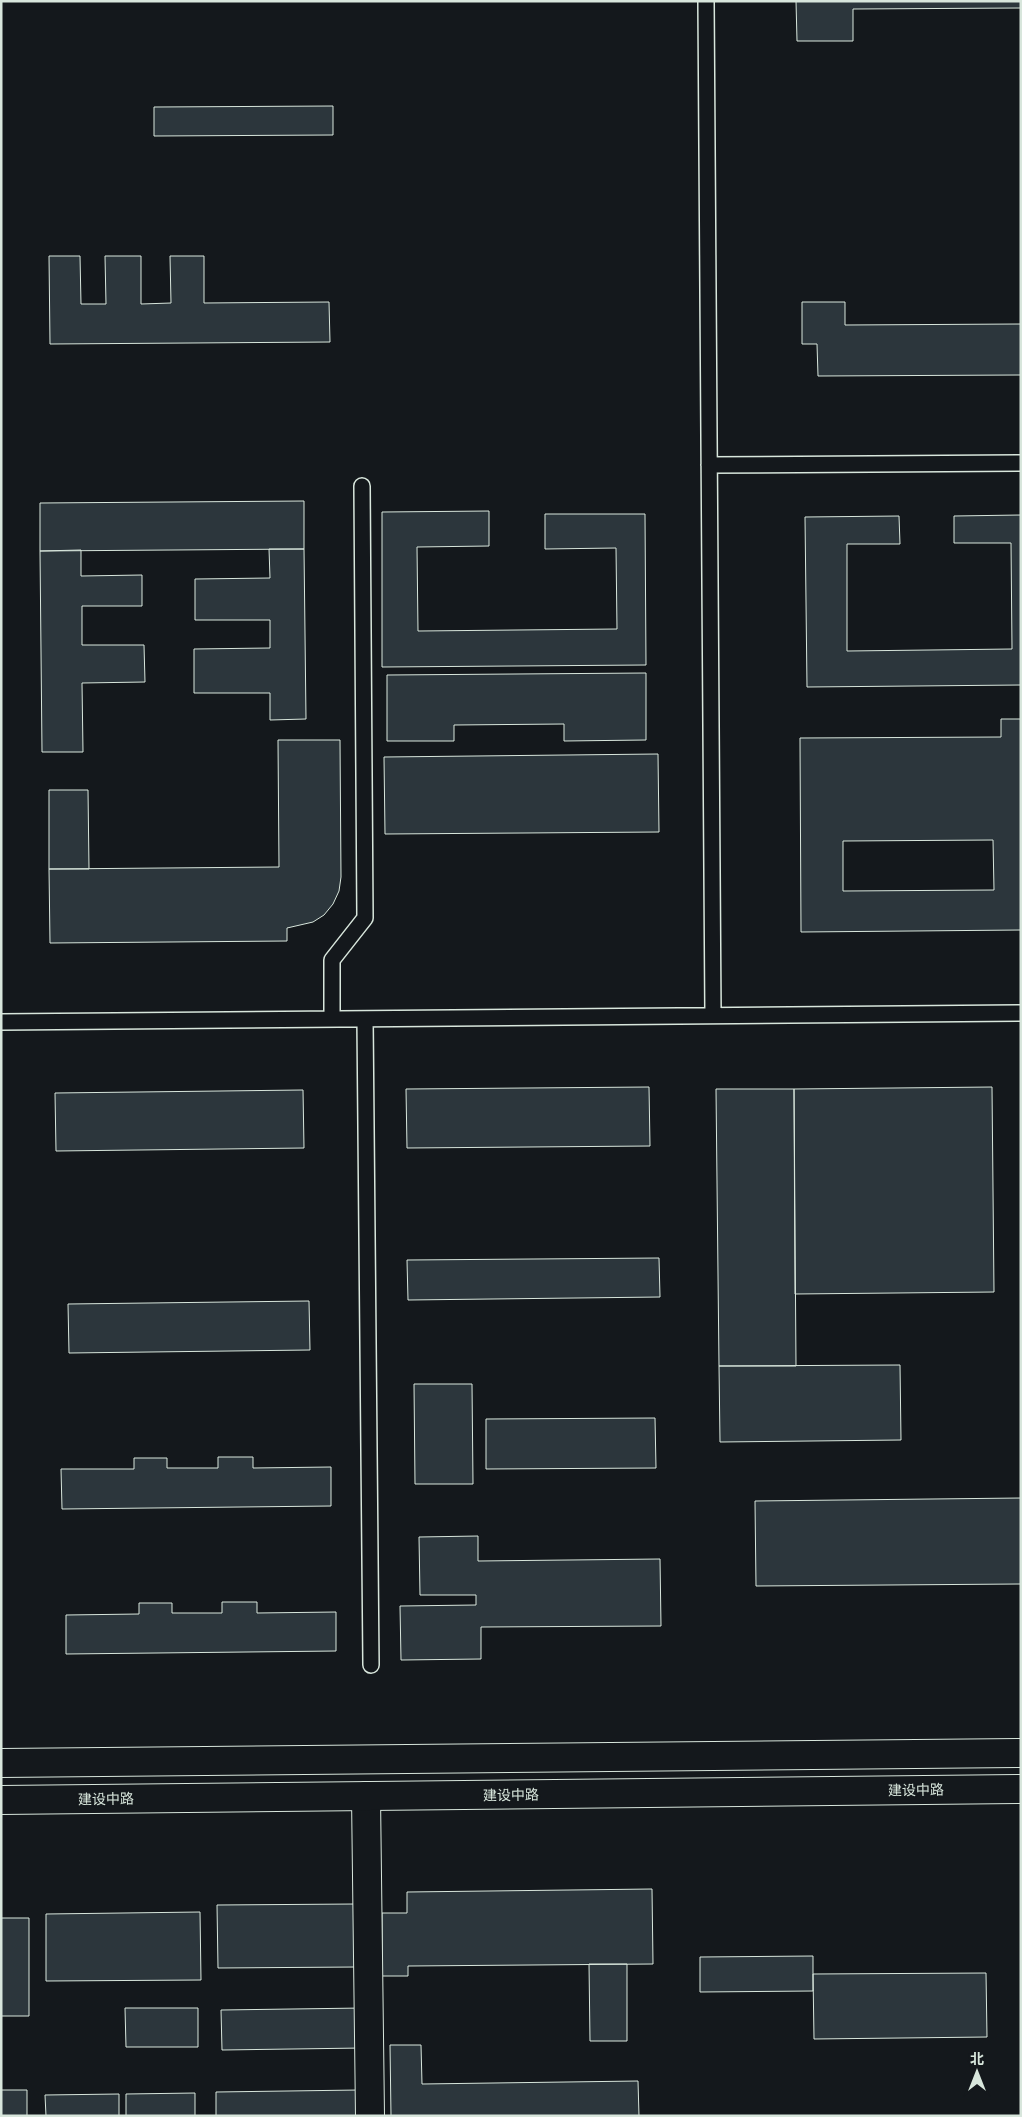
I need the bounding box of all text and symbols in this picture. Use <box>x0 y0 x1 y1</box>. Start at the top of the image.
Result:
street label: 建设中路 <box>888 1782 944 1798</box>
street label: 建设中路 <box>483 1787 539 1803</box>
street label: 建设中路 <box>78 1791 134 1807</box>
north arrow <box>952 2047 1002 2097</box>
text: 北 <box>970 2051 984 2067</box>

